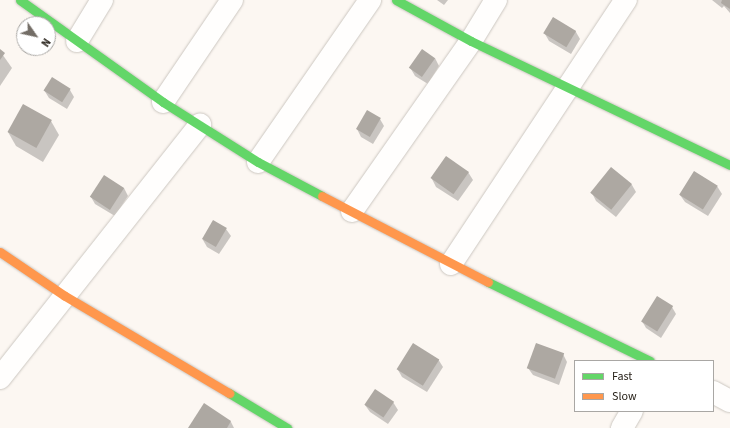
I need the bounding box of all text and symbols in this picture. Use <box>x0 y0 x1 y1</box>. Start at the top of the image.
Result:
north arrow <box>16 16 56 56</box>
text: N <box>37 35 54 50</box>
legend <box>574 360 714 412</box>
text: Fast <box>612 368 632 385</box>
text: Slow <box>612 388 637 405</box>

